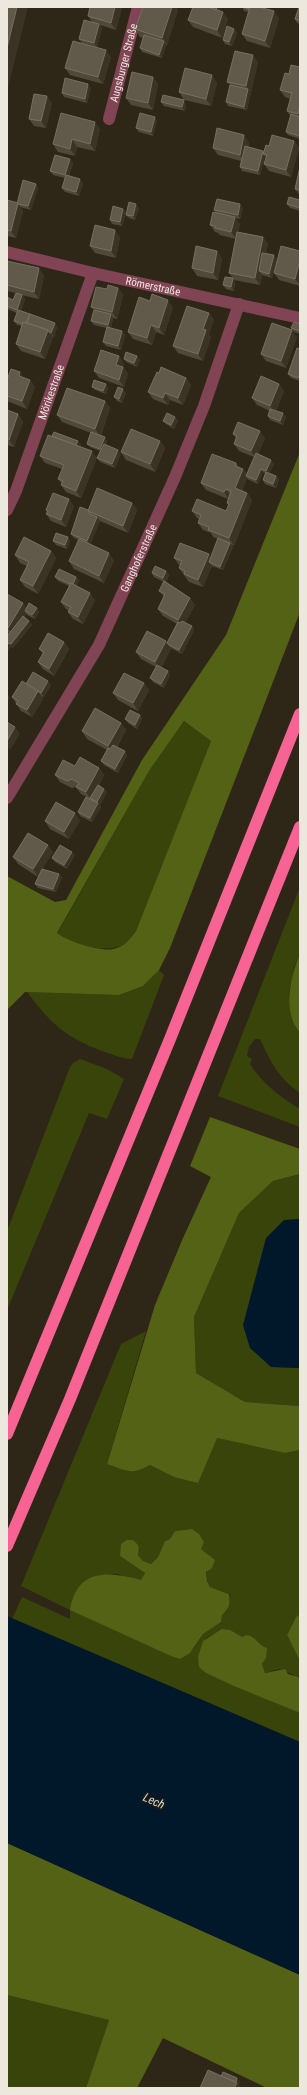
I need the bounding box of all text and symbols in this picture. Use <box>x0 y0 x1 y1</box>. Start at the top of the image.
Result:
street label: Augsburger Straße <box>108 22 140 104</box>
street label: Römerstraße <box>124 274 182 299</box>
street label: Mörikestraße <box>36 363 67 421</box>
street label: Ganghoferstraße <box>118 522 160 594</box>
water label: Lech <box>141 1790 167 1812</box>

